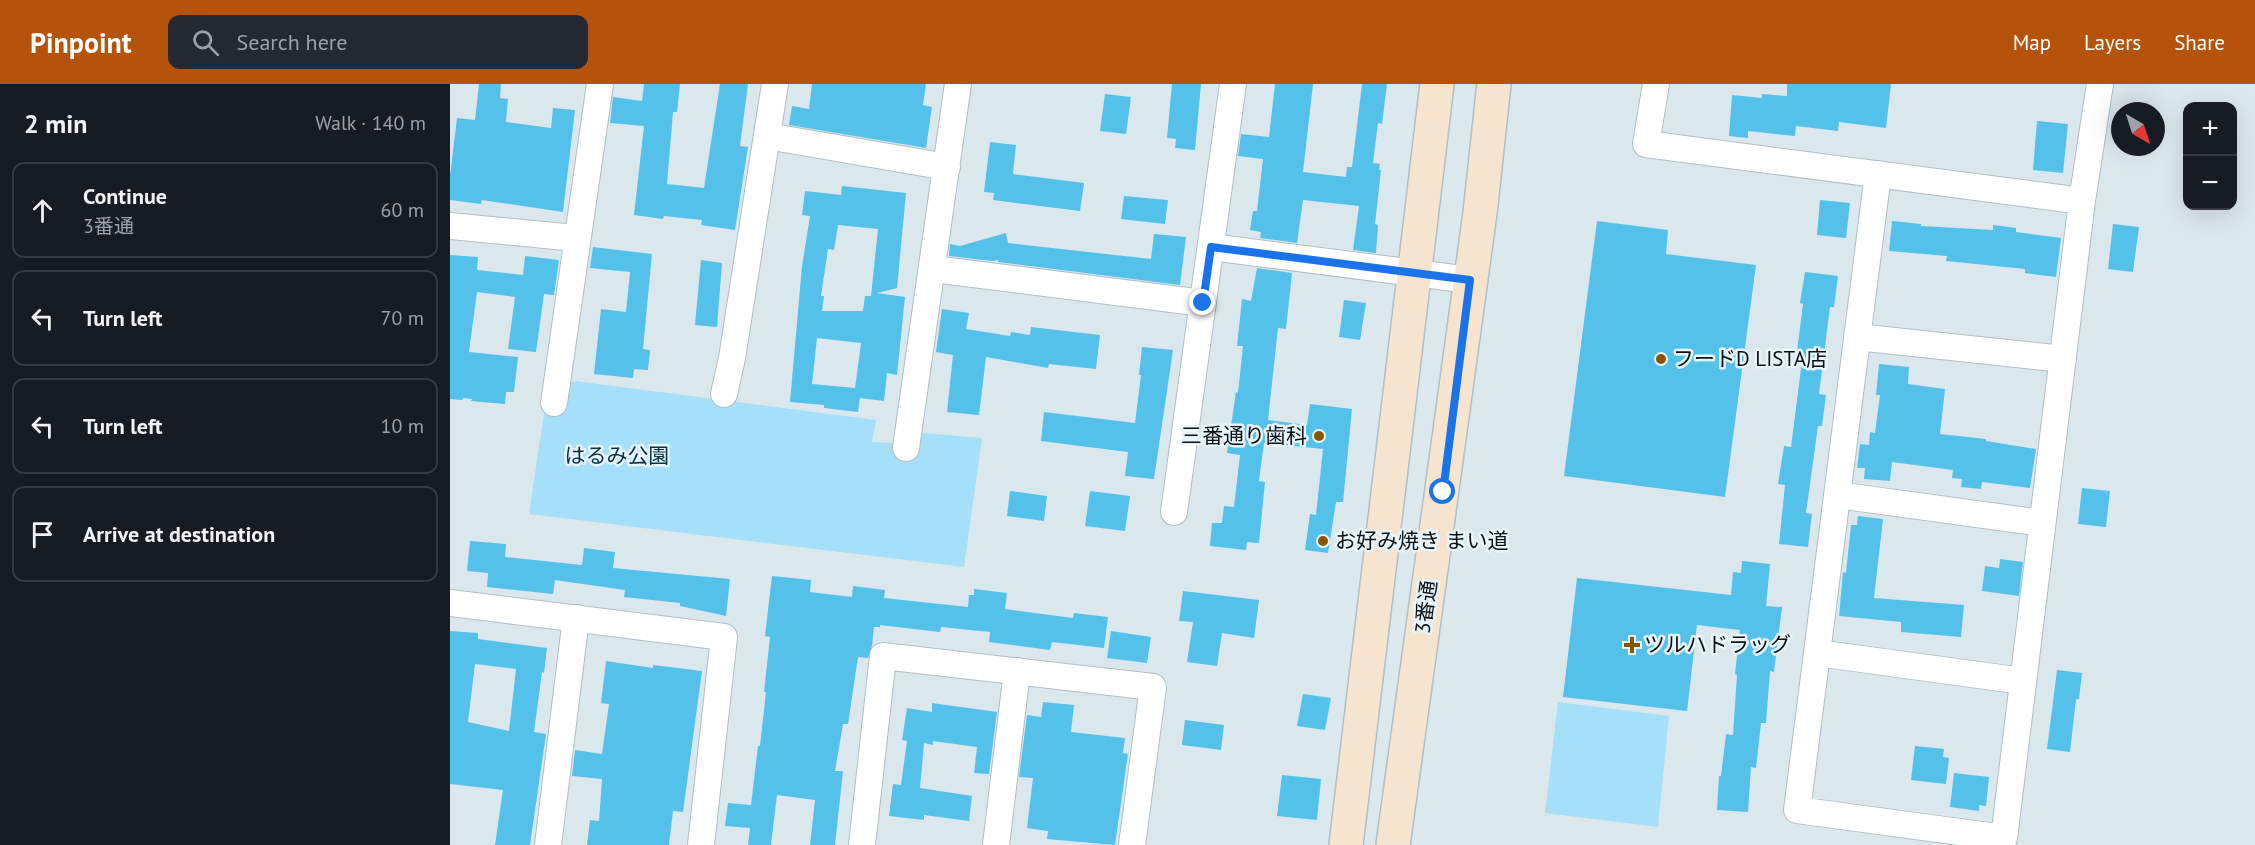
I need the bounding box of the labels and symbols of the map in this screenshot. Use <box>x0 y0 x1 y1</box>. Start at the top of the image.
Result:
north arrow <box>2111 102 2165 156</box>
route end <box>1189 289 1215 315</box>
place label: フードD LISTA店 <box>1673 345 1827 372</box>
marker: フードD LISTA店 <box>1654 352 1668 366</box>
place label: 三番通り歯科 <box>1181 422 1307 449</box>
marker: 三番通り歯科 <box>1312 429 1326 443</box>
park label: はるみ公園 <box>565 442 670 469</box>
route start <box>1429 478 1455 504</box>
place label: お好み焼き まい道 <box>1335 527 1509 554</box>
marker: お好み焼き まい道 <box>1316 534 1330 548</box>
street label: 3番通 <box>1408 579 1443 635</box>
place label: ツルハドラッグ <box>1644 631 1791 658</box>
marker: ツルハドラッグ <box>1625 638 1639 652</box>

